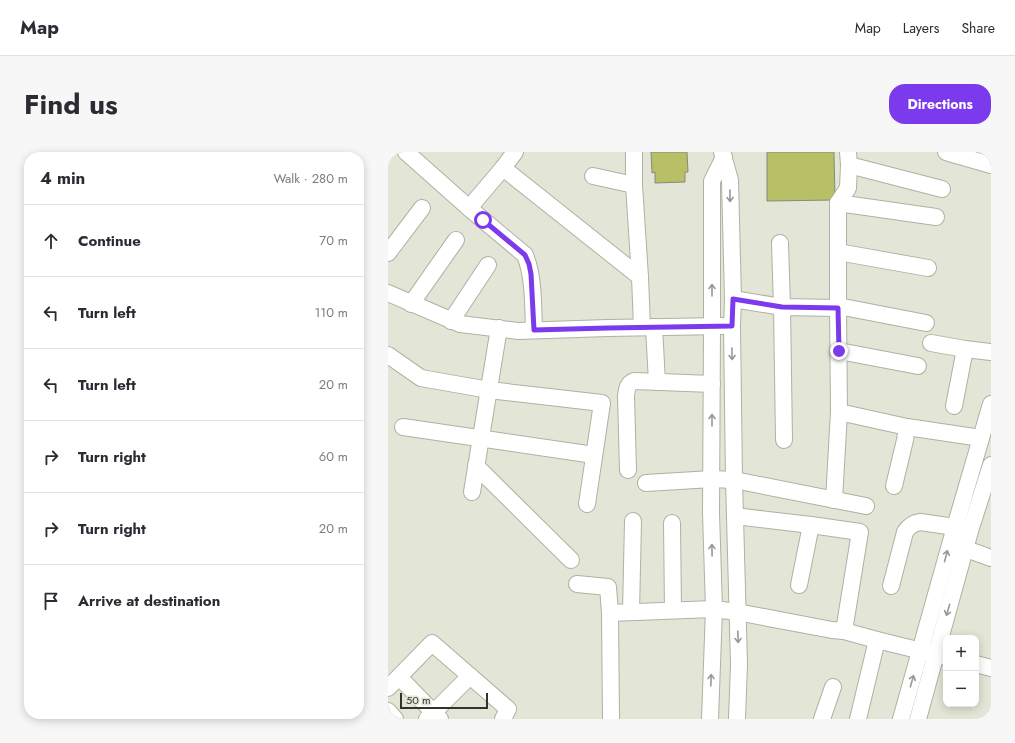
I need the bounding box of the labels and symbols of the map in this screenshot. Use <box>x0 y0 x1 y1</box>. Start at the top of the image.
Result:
one-way arrow <box>726 189 734 202</box>
route start <box>474 211 492 229</box>
one-way arrow <box>708 284 716 297</box>
route end <box>830 342 848 360</box>
one-way arrow <box>728 347 736 360</box>
one-way arrow <box>708 414 716 427</box>
one-way arrow <box>708 544 716 557</box>
one-way arrow <box>943 550 951 563</box>
one-way arrow <box>944 603 952 616</box>
one-way arrow <box>734 630 742 643</box>
one-way arrow <box>708 674 715 687</box>
one-way arrow <box>909 675 916 688</box>
scale bar <box>400 691 488 710</box>

